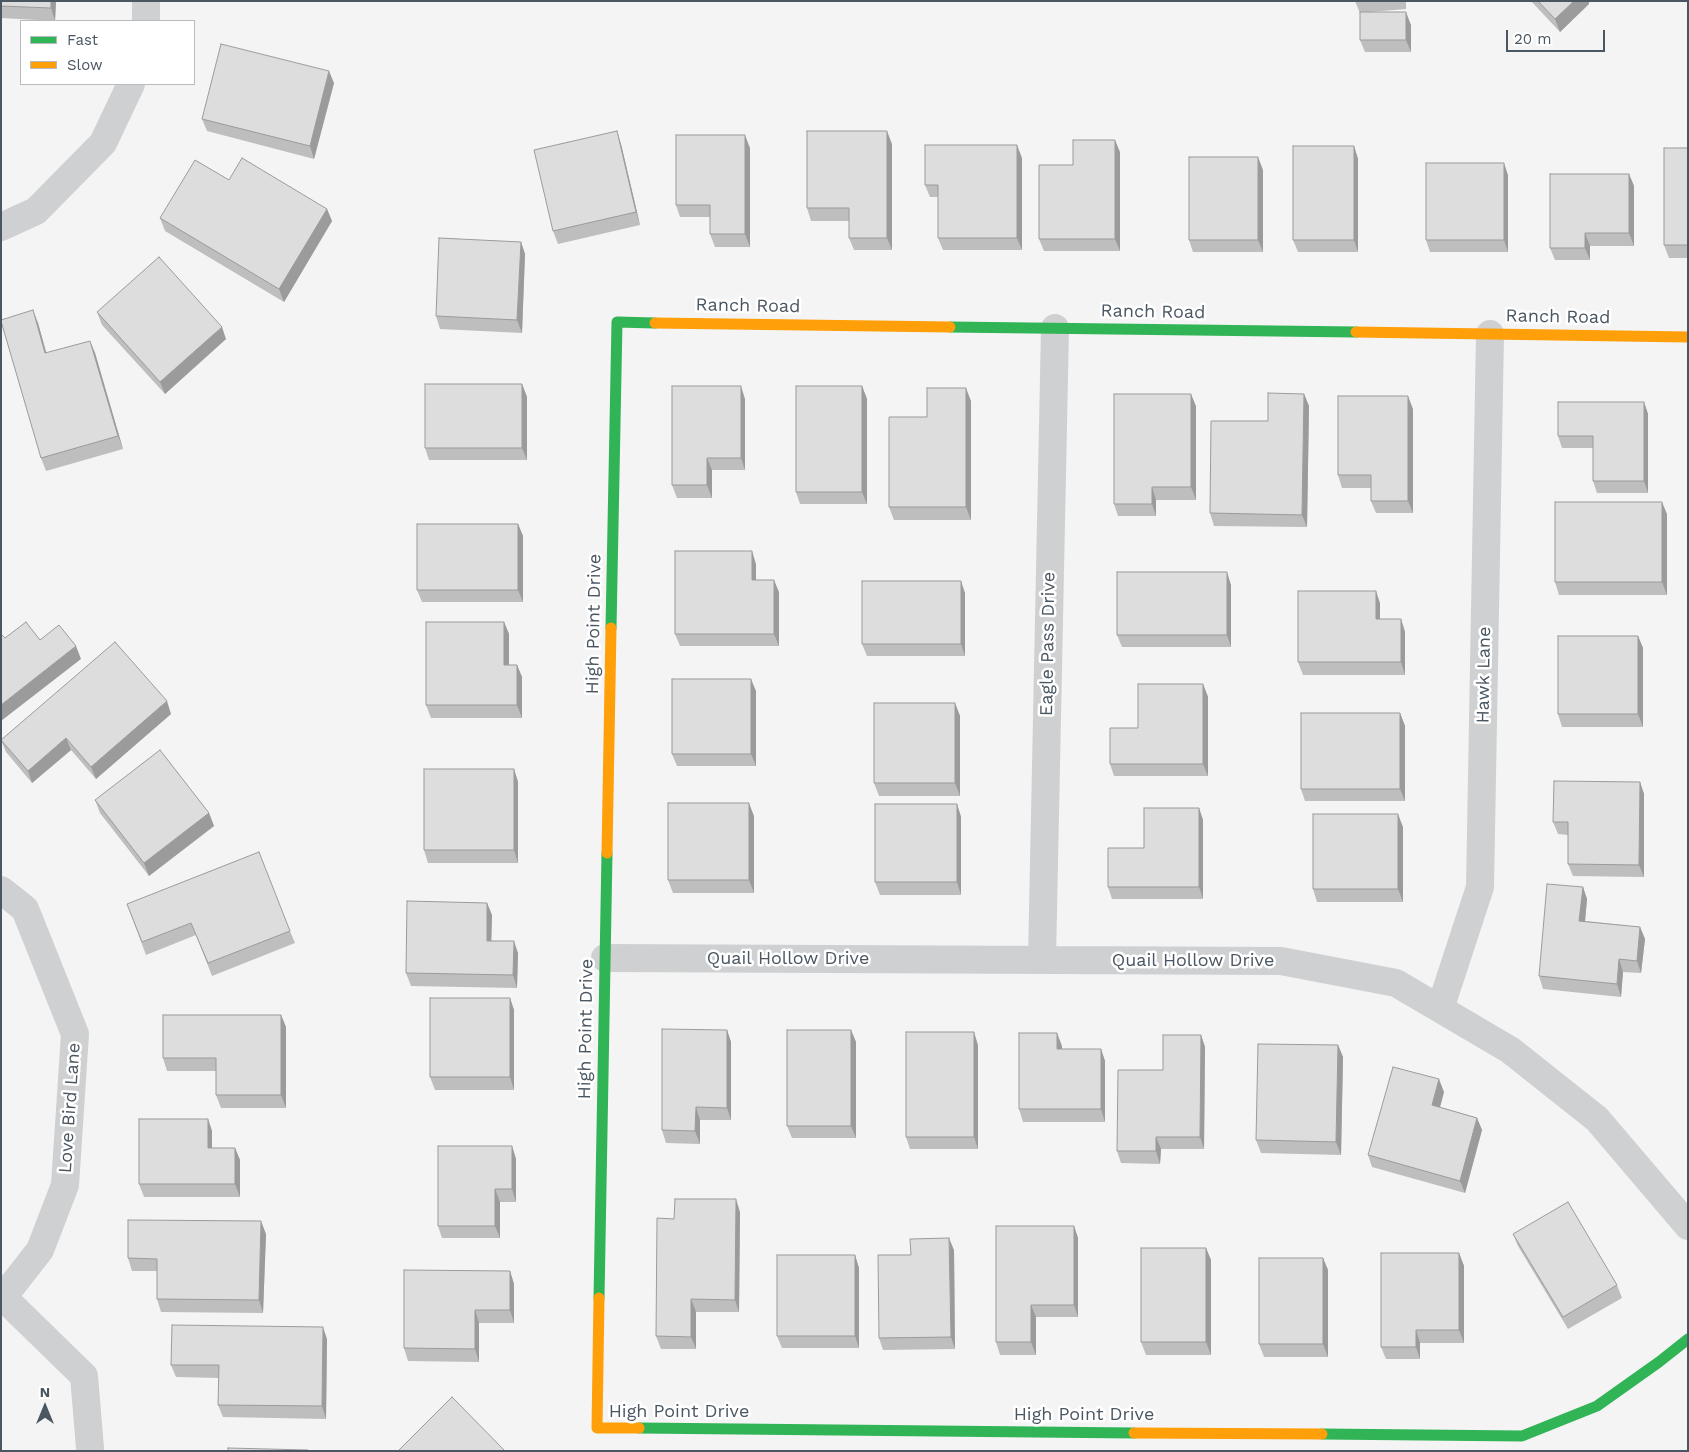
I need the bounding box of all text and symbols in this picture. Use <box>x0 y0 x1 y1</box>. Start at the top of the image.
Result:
legend <box>20 20 195 85</box>
scale bar <box>1509 20 1608 52</box>
text: 20 m <box>1514 30 1552 48</box>
text: Fast <box>67 31 98 49</box>
text: Slow <box>67 56 103 74</box>
street label: Ranch Road <box>696 294 800 318</box>
street label: Ranch Road <box>1101 300 1205 324</box>
street label: Ranch Road <box>1506 305 1610 329</box>
street label: High Point Drive <box>582 553 606 695</box>
street label: Eagle Pass Drive <box>1036 572 1060 716</box>
street label: Hawk Lane <box>1472 626 1496 724</box>
street label: Quail Hollow Drive <box>707 948 869 970</box>
street label: Quail Hollow Drive <box>1112 950 1274 972</box>
street label: High Point Drive <box>574 958 598 1100</box>
street label: Love Bird Lane <box>55 1042 85 1174</box>
north arrow <box>20 1382 70 1432</box>
text: N <box>40 1384 50 1400</box>
street label: High Point Drive <box>609 1401 749 1423</box>
street label: High Point Drive <box>1014 1404 1154 1426</box>

